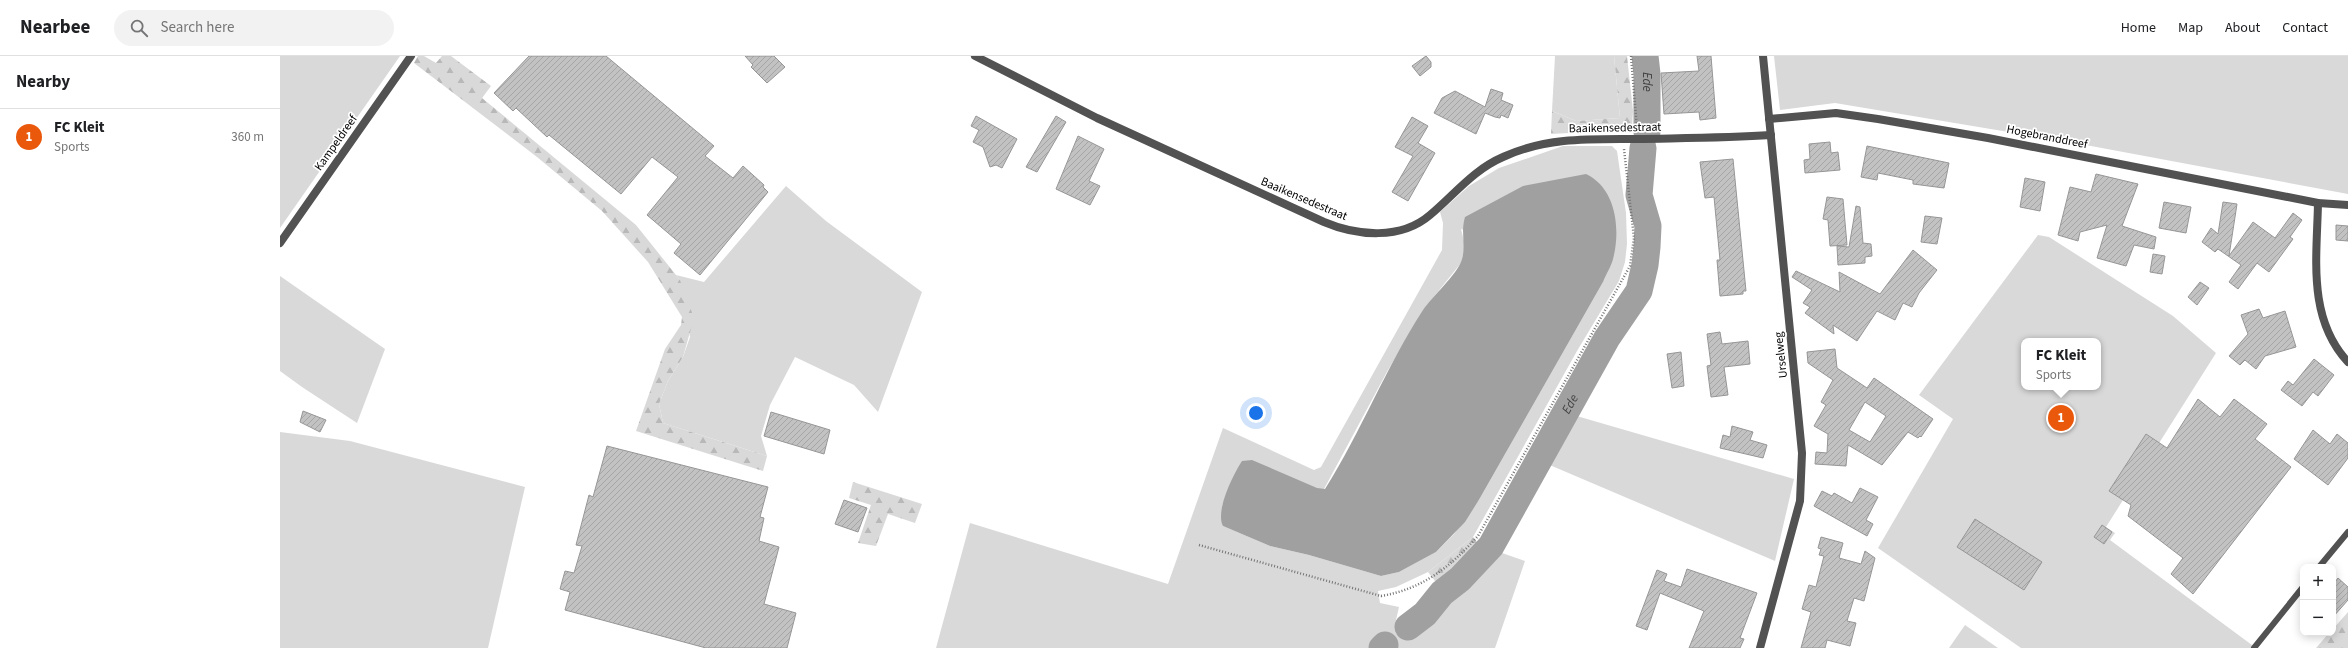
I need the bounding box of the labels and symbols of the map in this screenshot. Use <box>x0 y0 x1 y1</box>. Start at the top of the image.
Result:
water label: Ede <box>1638 72 1656 92</box>
street label: Kampeldreef <box>310 111 362 174</box>
street label: Baaikensedestraat <box>1569 119 1661 137</box>
street label: Hogebranddreef <box>2005 121 2089 153</box>
street label: Baaikensedestraat <box>1258 173 1350 225</box>
street label: Urselweg <box>1770 331 1792 379</box>
water label: Ede <box>1557 391 1583 417</box>
your location <box>1246 403 1266 423</box>
pin: 1 <box>2048 403 2074 433</box>

